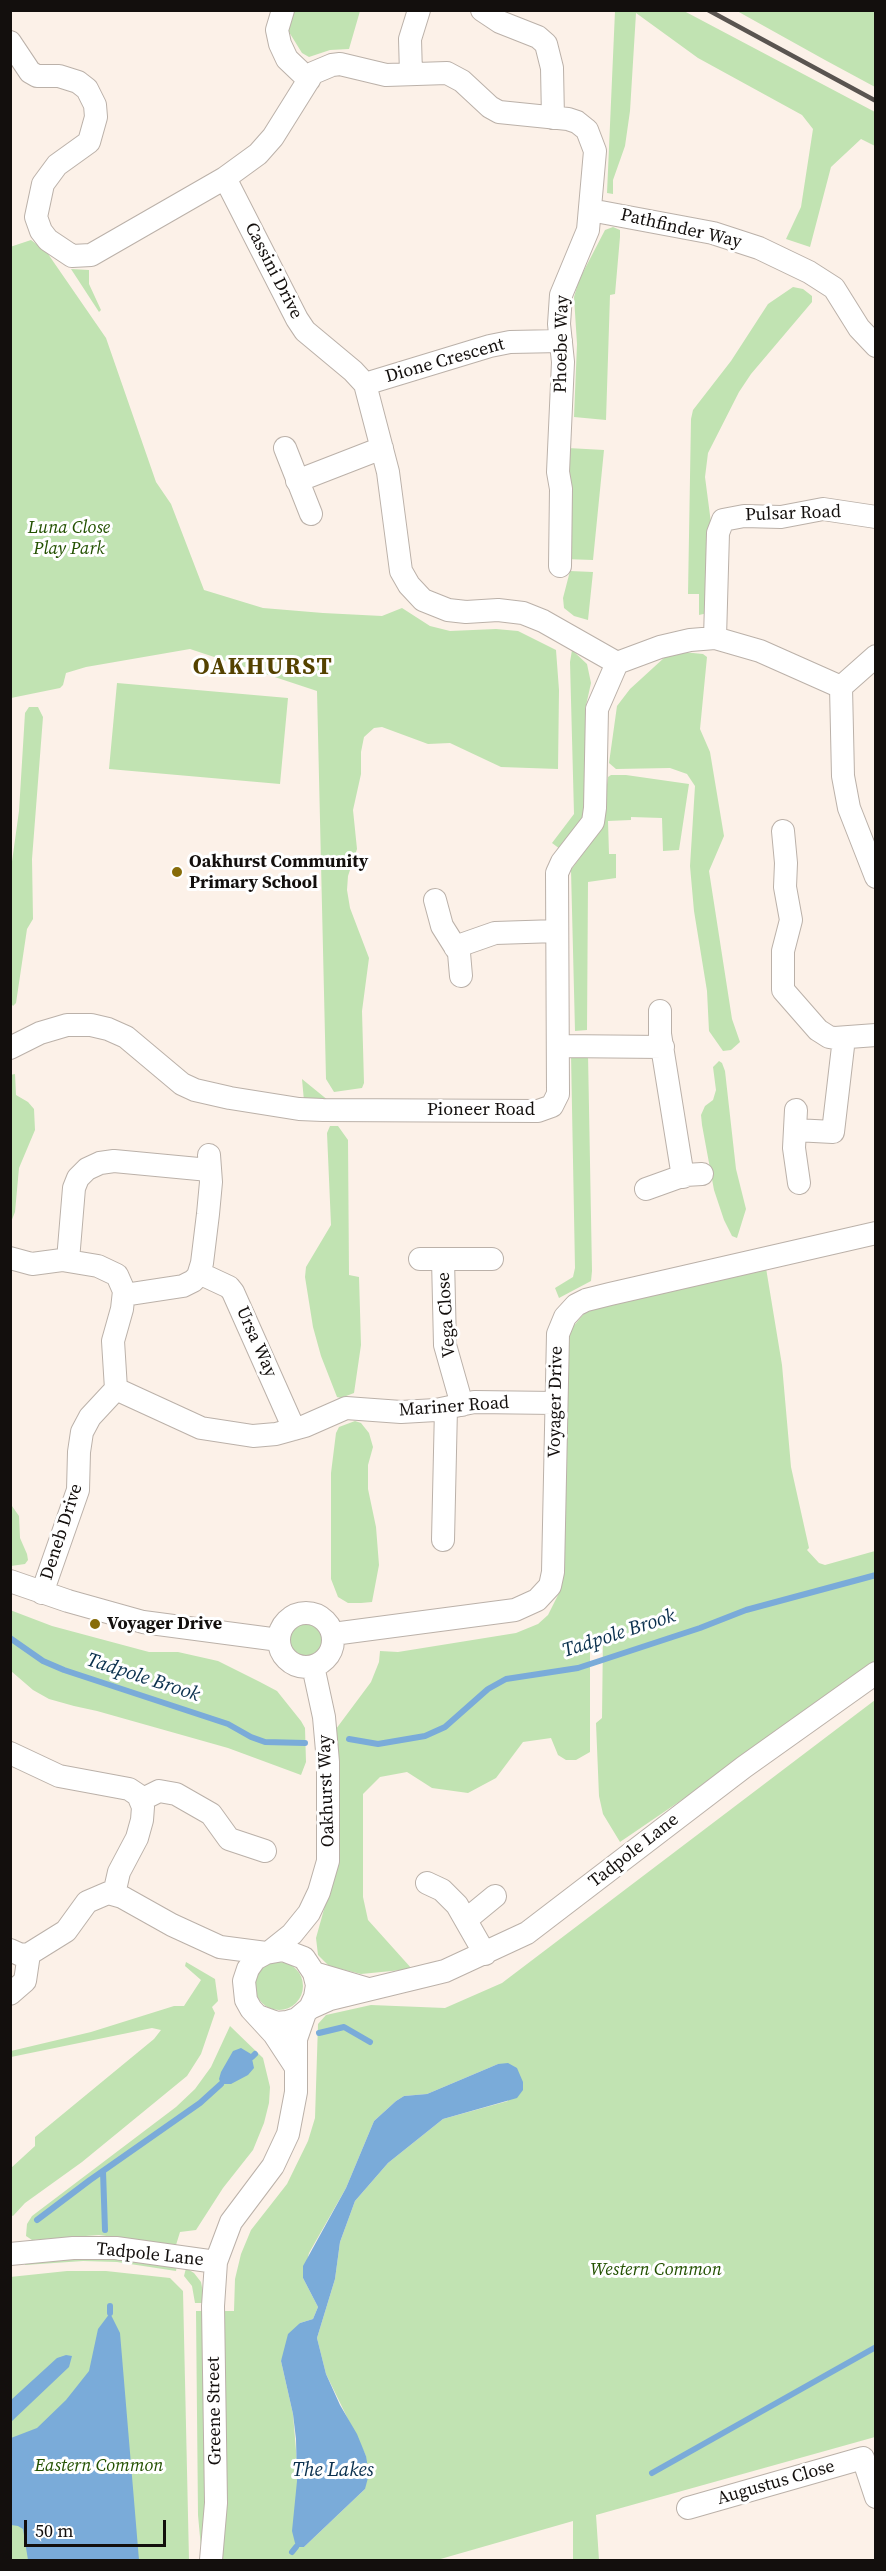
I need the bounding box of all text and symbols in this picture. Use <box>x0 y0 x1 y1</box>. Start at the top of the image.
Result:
street label: Pathfinder Way <box>618 205 744 253</box>
street label: Cassini Drive <box>239 219 307 323</box>
street label: Phoebe Way <box>550 295 574 393</box>
street label: Dione Crescent <box>383 334 507 388</box>
street label: Pulsar Road <box>745 502 841 526</box>
park label: Luna Close Play Park <box>28 517 110 560</box>
district label: OAKHURST <box>193 654 333 682</box>
place label: Oakhurst Community Primary School <box>189 851 368 894</box>
marker: Oakhurst Community Primary School <box>170 865 184 879</box>
street label: Pioneer Road <box>427 1099 535 1121</box>
street label: Vega Close <box>433 1271 461 1359</box>
street label: Ursa Way <box>231 1303 281 1381</box>
street label: Voyager Drive <box>544 1346 568 1458</box>
street label: Mariner Road <box>398 1392 510 1422</box>
street label: Deneb Drive <box>36 1481 88 1583</box>
water label: Tadpole Brook <box>559 1604 679 1664</box>
place label: Voyager Drive <box>107 1613 222 1635</box>
marker: Voyager Drive <box>88 1617 102 1631</box>
water label: Tadpole Brook <box>83 1648 203 1708</box>
street label: Oakhurst Way <box>314 1734 340 1848</box>
street label: Tadpole Lane <box>585 1809 683 1893</box>
street label: Tadpole Lane <box>95 2239 205 2271</box>
park label: Western Common <box>590 2259 722 2281</box>
street label: Greene Street <box>203 2356 227 2466</box>
park label: Eastern Common <box>35 2455 163 2477</box>
street label: Augustus Close <box>715 2456 837 2510</box>
water label: The Lakes <box>292 2459 374 2483</box>
scale bar <box>27 2508 170 2546</box>
text: 50 m <box>35 2518 73 2543</box>

